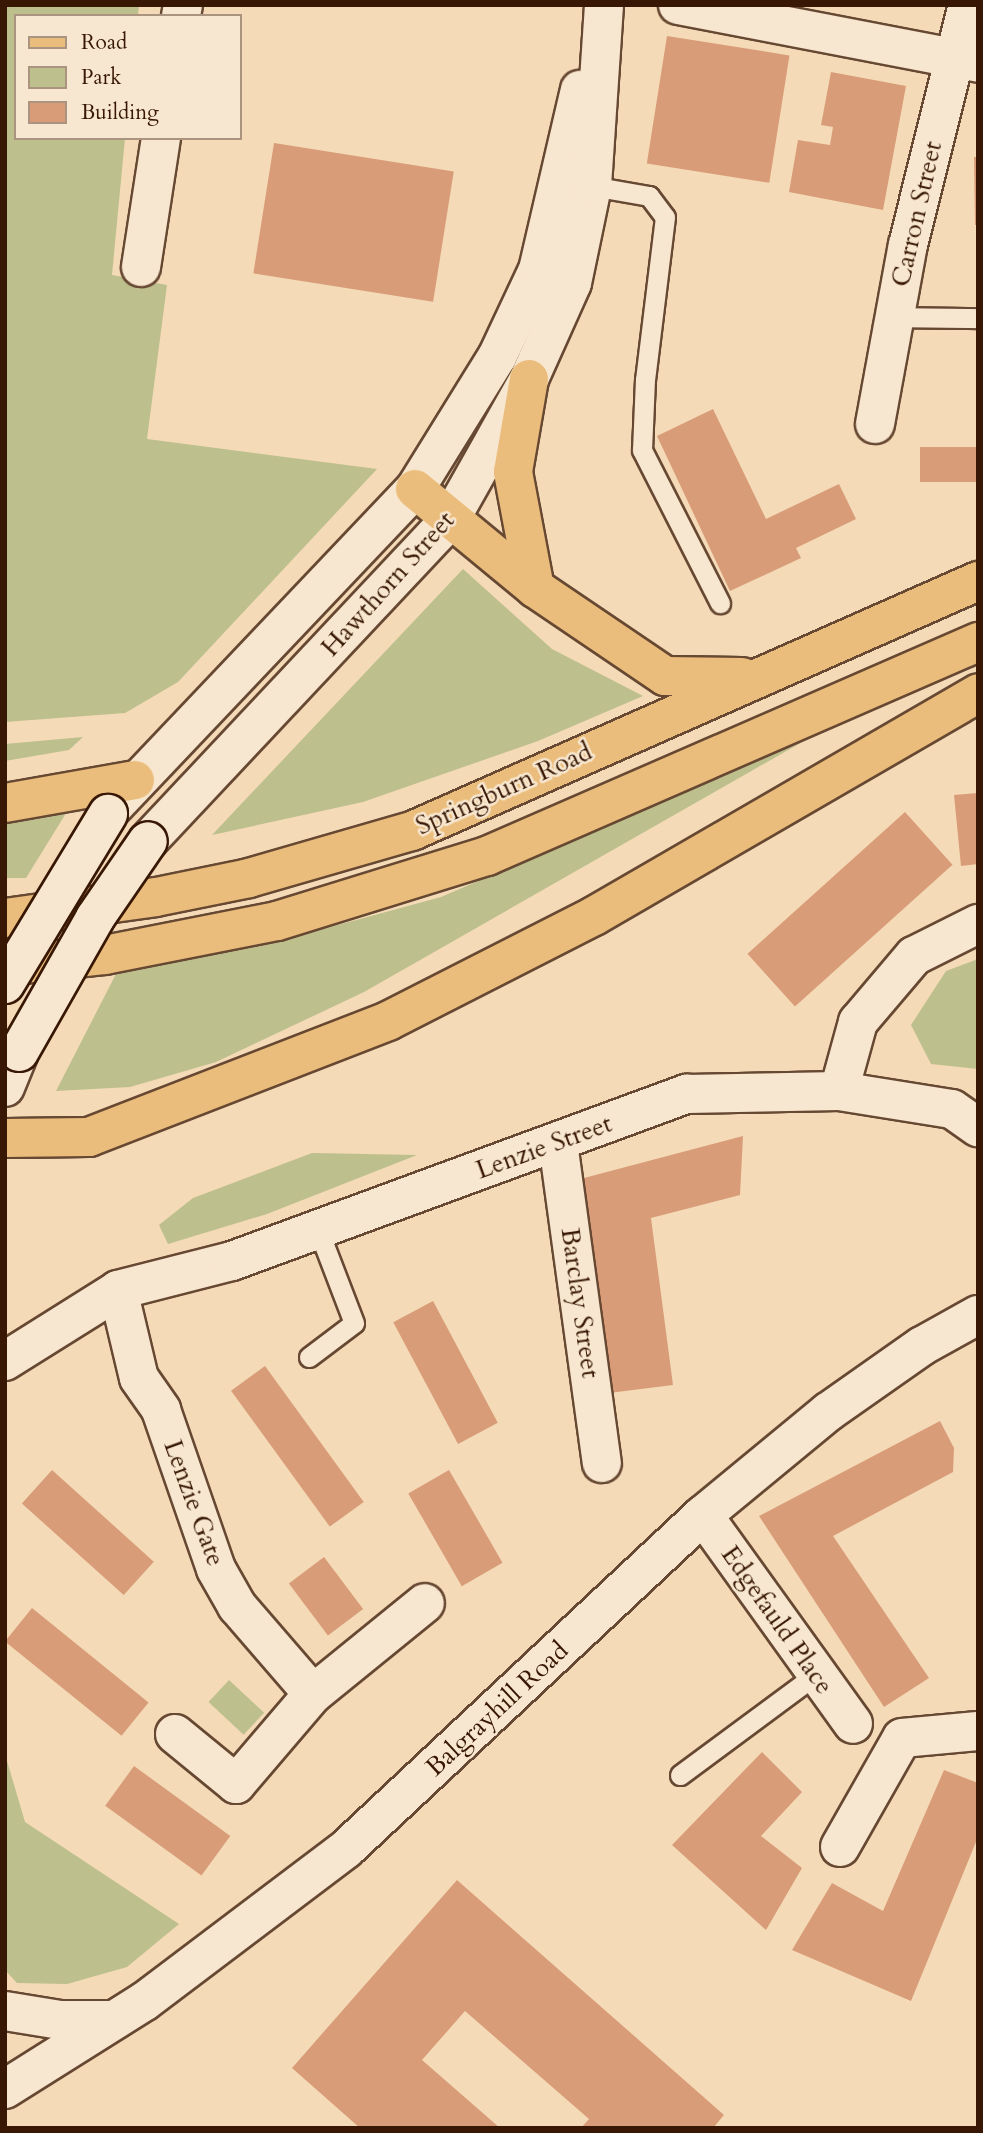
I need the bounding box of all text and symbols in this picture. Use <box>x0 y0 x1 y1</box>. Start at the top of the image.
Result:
legend <box>14 14 242 140</box>
text: Road <box>81 28 127 57</box>
text: Park <box>81 63 121 92</box>
text: Building <box>81 98 159 127</box>
street label: Carron Street <box>885 138 949 290</box>
street label: Hawthorn Street <box>315 505 461 663</box>
street label: Springburn Road <box>411 736 597 842</box>
street label: Lenzie Street <box>472 1108 616 1186</box>
street label: Barclay Street <box>554 1226 606 1380</box>
street label: Lenzie Gate <box>157 1436 231 1570</box>
street label: Edgefauld Place <box>714 1540 840 1700</box>
street label: Balgrayhill Road <box>419 1635 575 1783</box>

